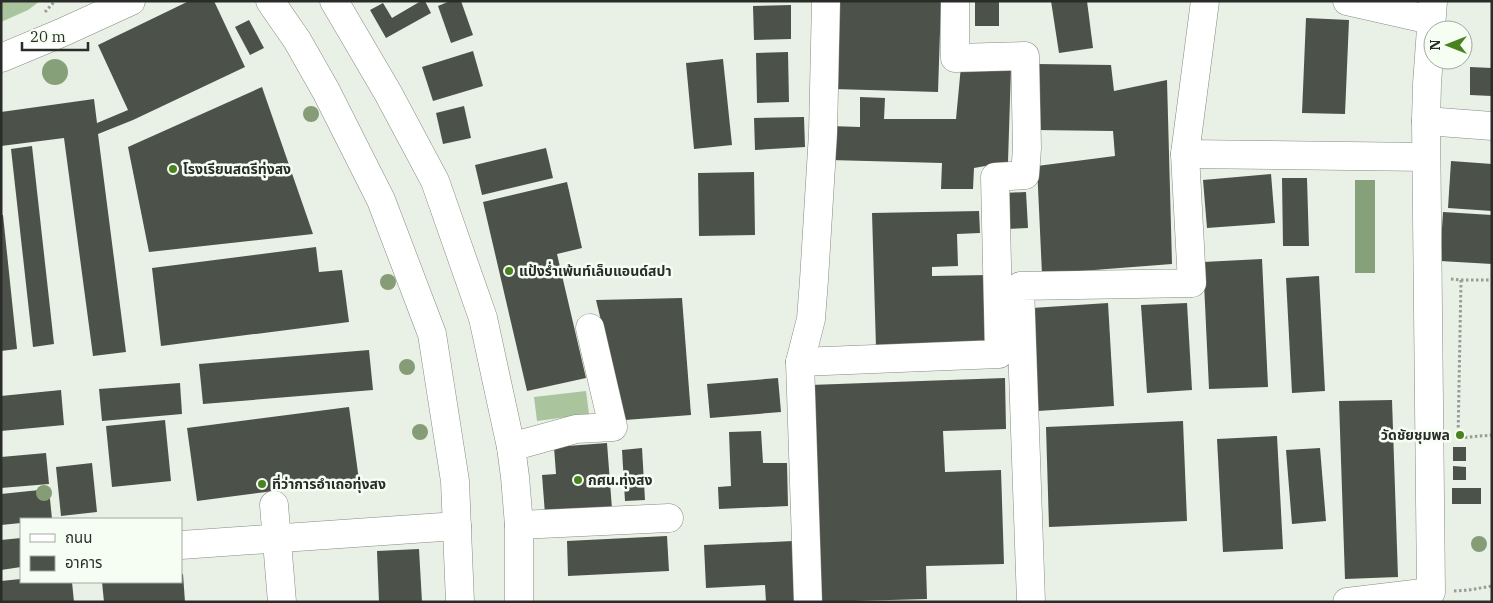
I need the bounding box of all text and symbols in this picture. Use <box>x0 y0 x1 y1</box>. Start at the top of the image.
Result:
scale bar <box>22 20 89 52</box>
north arrow <box>1423 20 1473 70</box>
text: 20 m <box>30 27 66 46</box>
text: N <box>1426 39 1444 51</box>
place label: โรงเรียนสตรีทุ่งสง <box>183 160 291 178</box>
marker: โรงเรียนสตรีทุ่งสง <box>167 163 179 175</box>
place label: แป้งร่ำเพ้นท์เล็บแอนด์สปา <box>519 261 671 280</box>
marker: แป้งร่ำเพ้นท์เล็บแอนด์สปา <box>503 265 515 277</box>
place label: วัดชัยชุมพล <box>1381 426 1450 444</box>
marker: วัดชัยชุมพล <box>1454 429 1466 441</box>
place label: กศน.ทุ่งสง <box>588 471 652 489</box>
place label: ที่ว่าการอำเถอทุ่งสง <box>272 474 386 493</box>
marker: กศน.ทุ่งสง <box>572 474 584 486</box>
marker: ที่ว่าการอำเถอทุ่งสง <box>256 478 268 490</box>
legend <box>20 518 182 583</box>
text: ถนน <box>65 528 92 547</box>
text: อาคาร <box>65 553 102 572</box>

